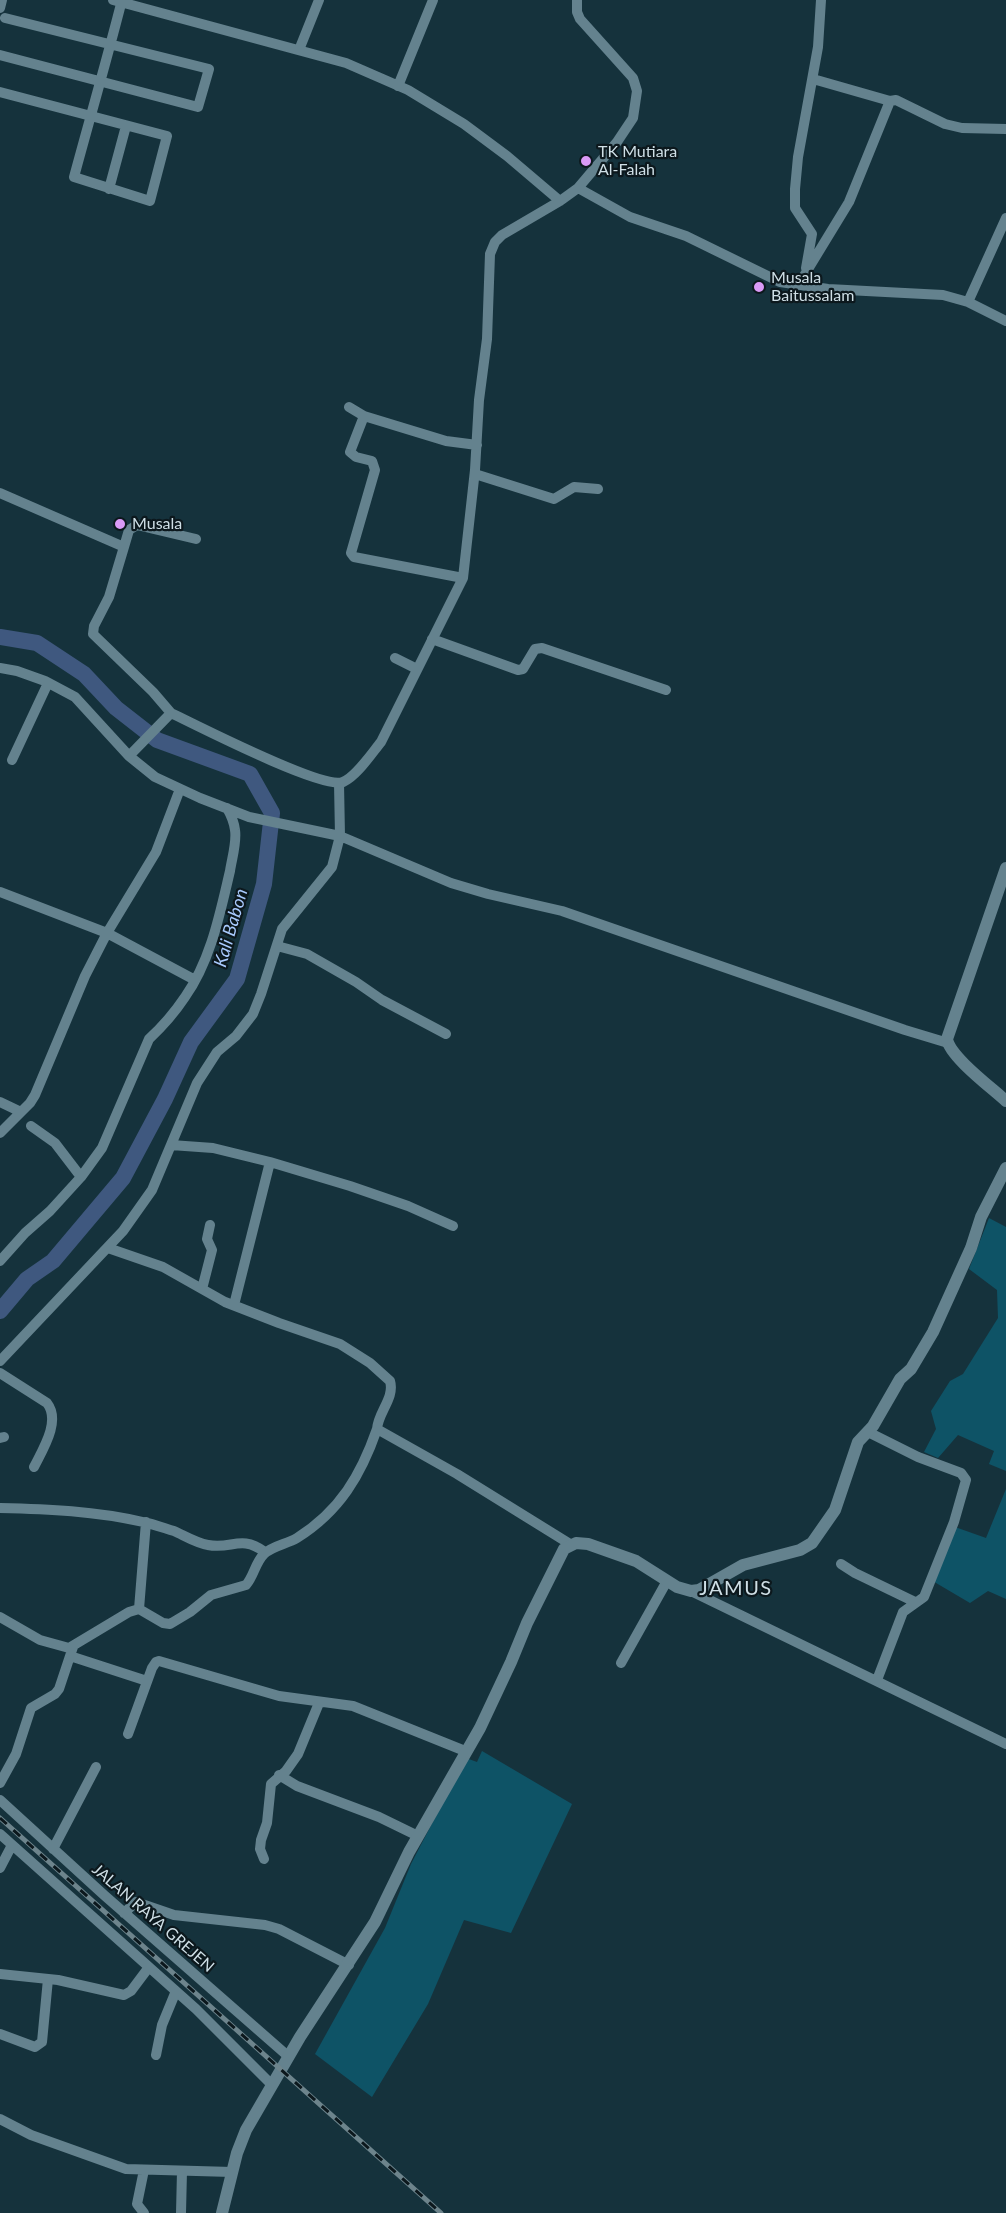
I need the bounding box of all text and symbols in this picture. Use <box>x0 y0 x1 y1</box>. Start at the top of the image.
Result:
place label: TK Mutiara Al-Falah <box>598 142 677 180</box>
marker: TK Mutiara Al-Falah <box>579 154 593 168</box>
place label: Musala Baitussalam <box>771 268 854 306</box>
marker: Musala Baitussalam <box>752 280 766 294</box>
place label: Musala <box>132 514 182 534</box>
marker: Musala <box>113 517 127 531</box>
water label: Kali Babon <box>210 886 252 970</box>
district label: JAMUS <box>699 1577 773 1601</box>
street label: JALAN RAYA GREJEN <box>88 1860 218 1976</box>

